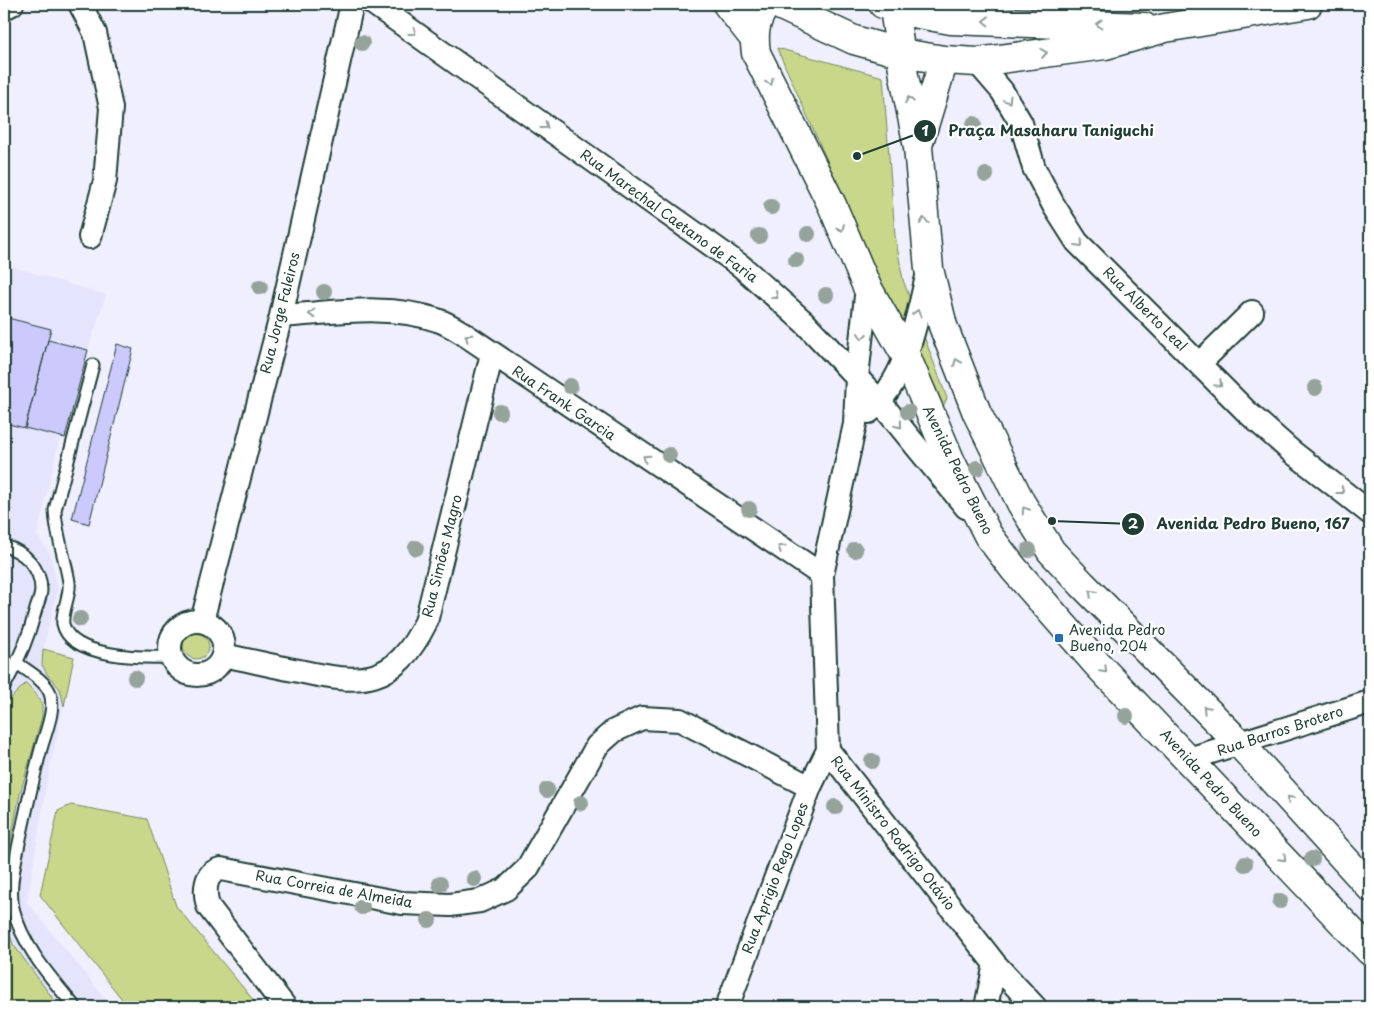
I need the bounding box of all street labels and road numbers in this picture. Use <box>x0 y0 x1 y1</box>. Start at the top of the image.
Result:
street label: Rua Marechal Caetano de Faria <box>576 144 763 287</box>
street label: Rua Jorge Faleiros <box>254 250 305 376</box>
street label: Rua Alberto Leal <box>1098 262 1192 356</box>
street label: Rua Frank Garcia <box>508 360 621 445</box>
street label: Avenida Pedro Bueno <box>918 402 999 538</box>
street label: Rua Simões Magro <box>416 492 467 619</box>
street label: Rua Barros Brotero <box>1214 700 1346 761</box>
street label: Avenida Pedro Bueno <box>1156 724 1267 842</box>
street label: Rua Ministro Rodrigo Otávio <box>826 751 961 915</box>
street label: Rua Aprigio Rego Lopes <box>736 799 813 956</box>
street label: Rua Correia de Almeida <box>254 864 415 913</box>

